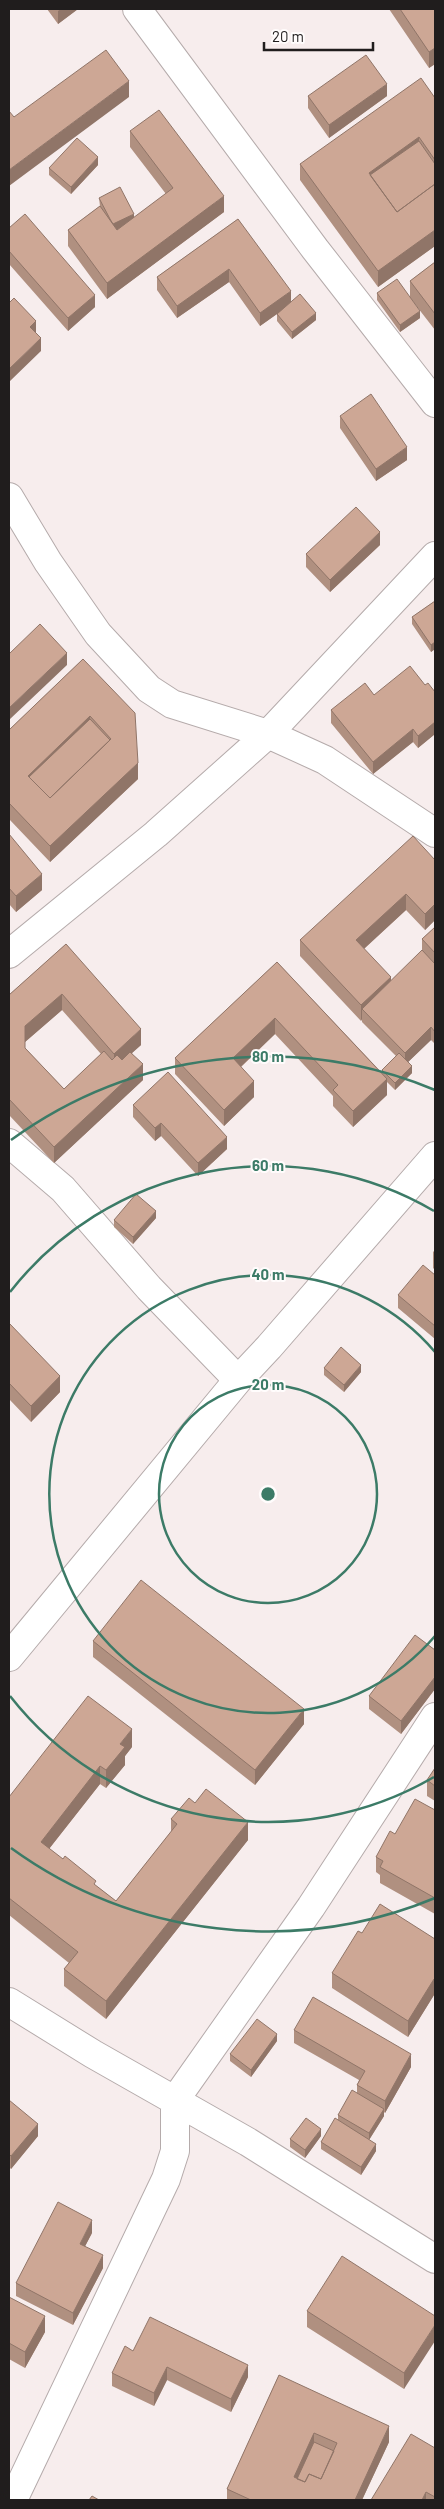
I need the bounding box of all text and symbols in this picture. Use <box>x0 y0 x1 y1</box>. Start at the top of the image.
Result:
scale bar <box>264 20 373 52</box>
text: 20 m <box>272 27 304 45</box>
text: 80 m <box>252 1047 284 1065</box>
text: 60 m <box>252 1156 284 1174</box>
text: 40 m <box>251 1265 285 1283</box>
text: 20 m <box>252 1375 284 1393</box>
centre of rings <box>259 1485 277 1503</box>

